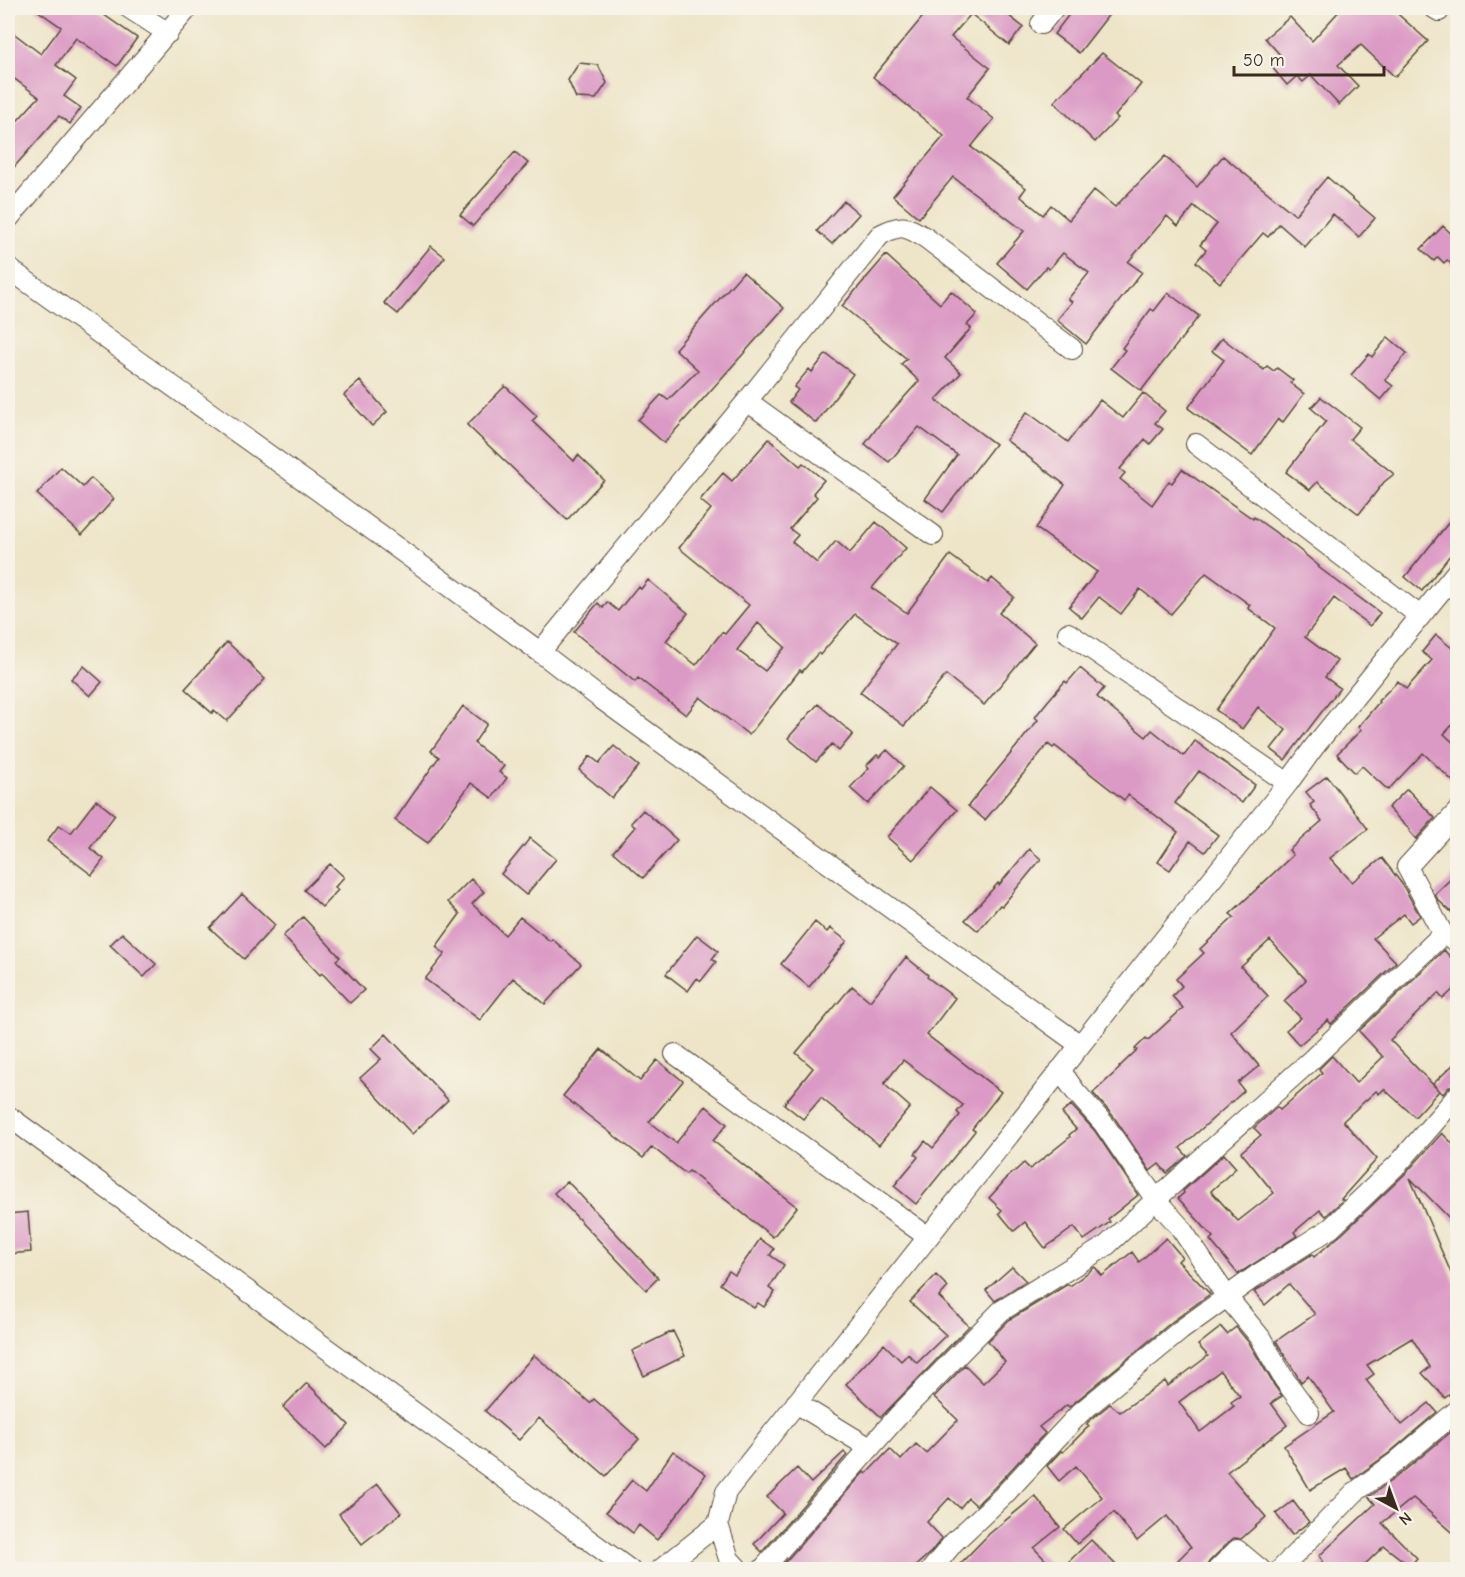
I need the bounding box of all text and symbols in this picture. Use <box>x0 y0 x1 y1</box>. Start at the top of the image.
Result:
scale bar <box>1234 39 1384 77</box>
text: 50 m <box>1243 50 1285 71</box>
north arrow <box>1366 1478 1426 1538</box>
text: N <box>1395 1508 1415 1529</box>

